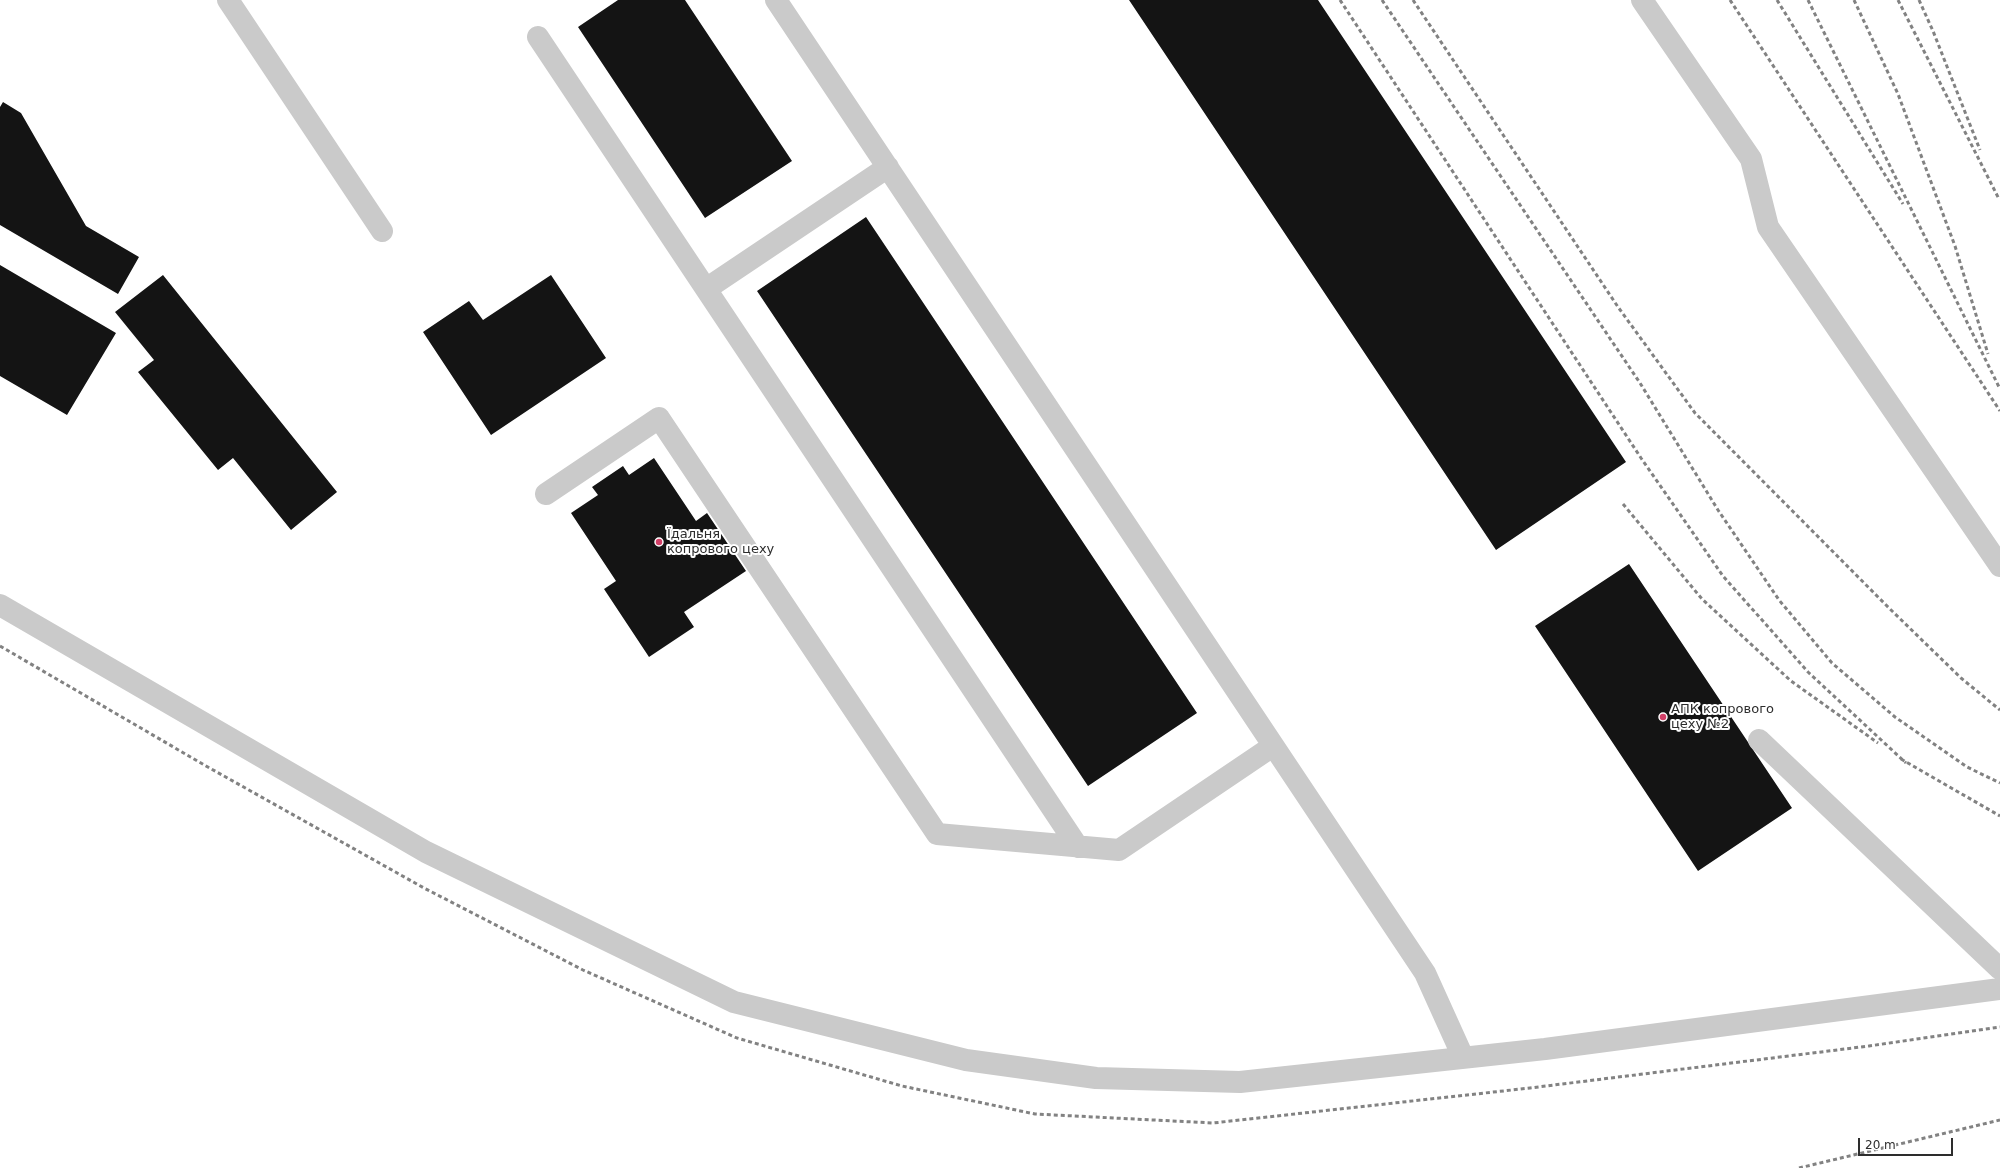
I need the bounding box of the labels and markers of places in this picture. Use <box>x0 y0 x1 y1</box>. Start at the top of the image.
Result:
place label: Їдальня копрового цеху <box>667 527 774 558</box>
marker: Їдальня копрового цеху <box>654 537 664 547</box>
place label: АПК копрового цеху №2 <box>1671 702 1774 733</box>
marker: АПК копрового цеху №2 <box>1658 712 1668 722</box>

